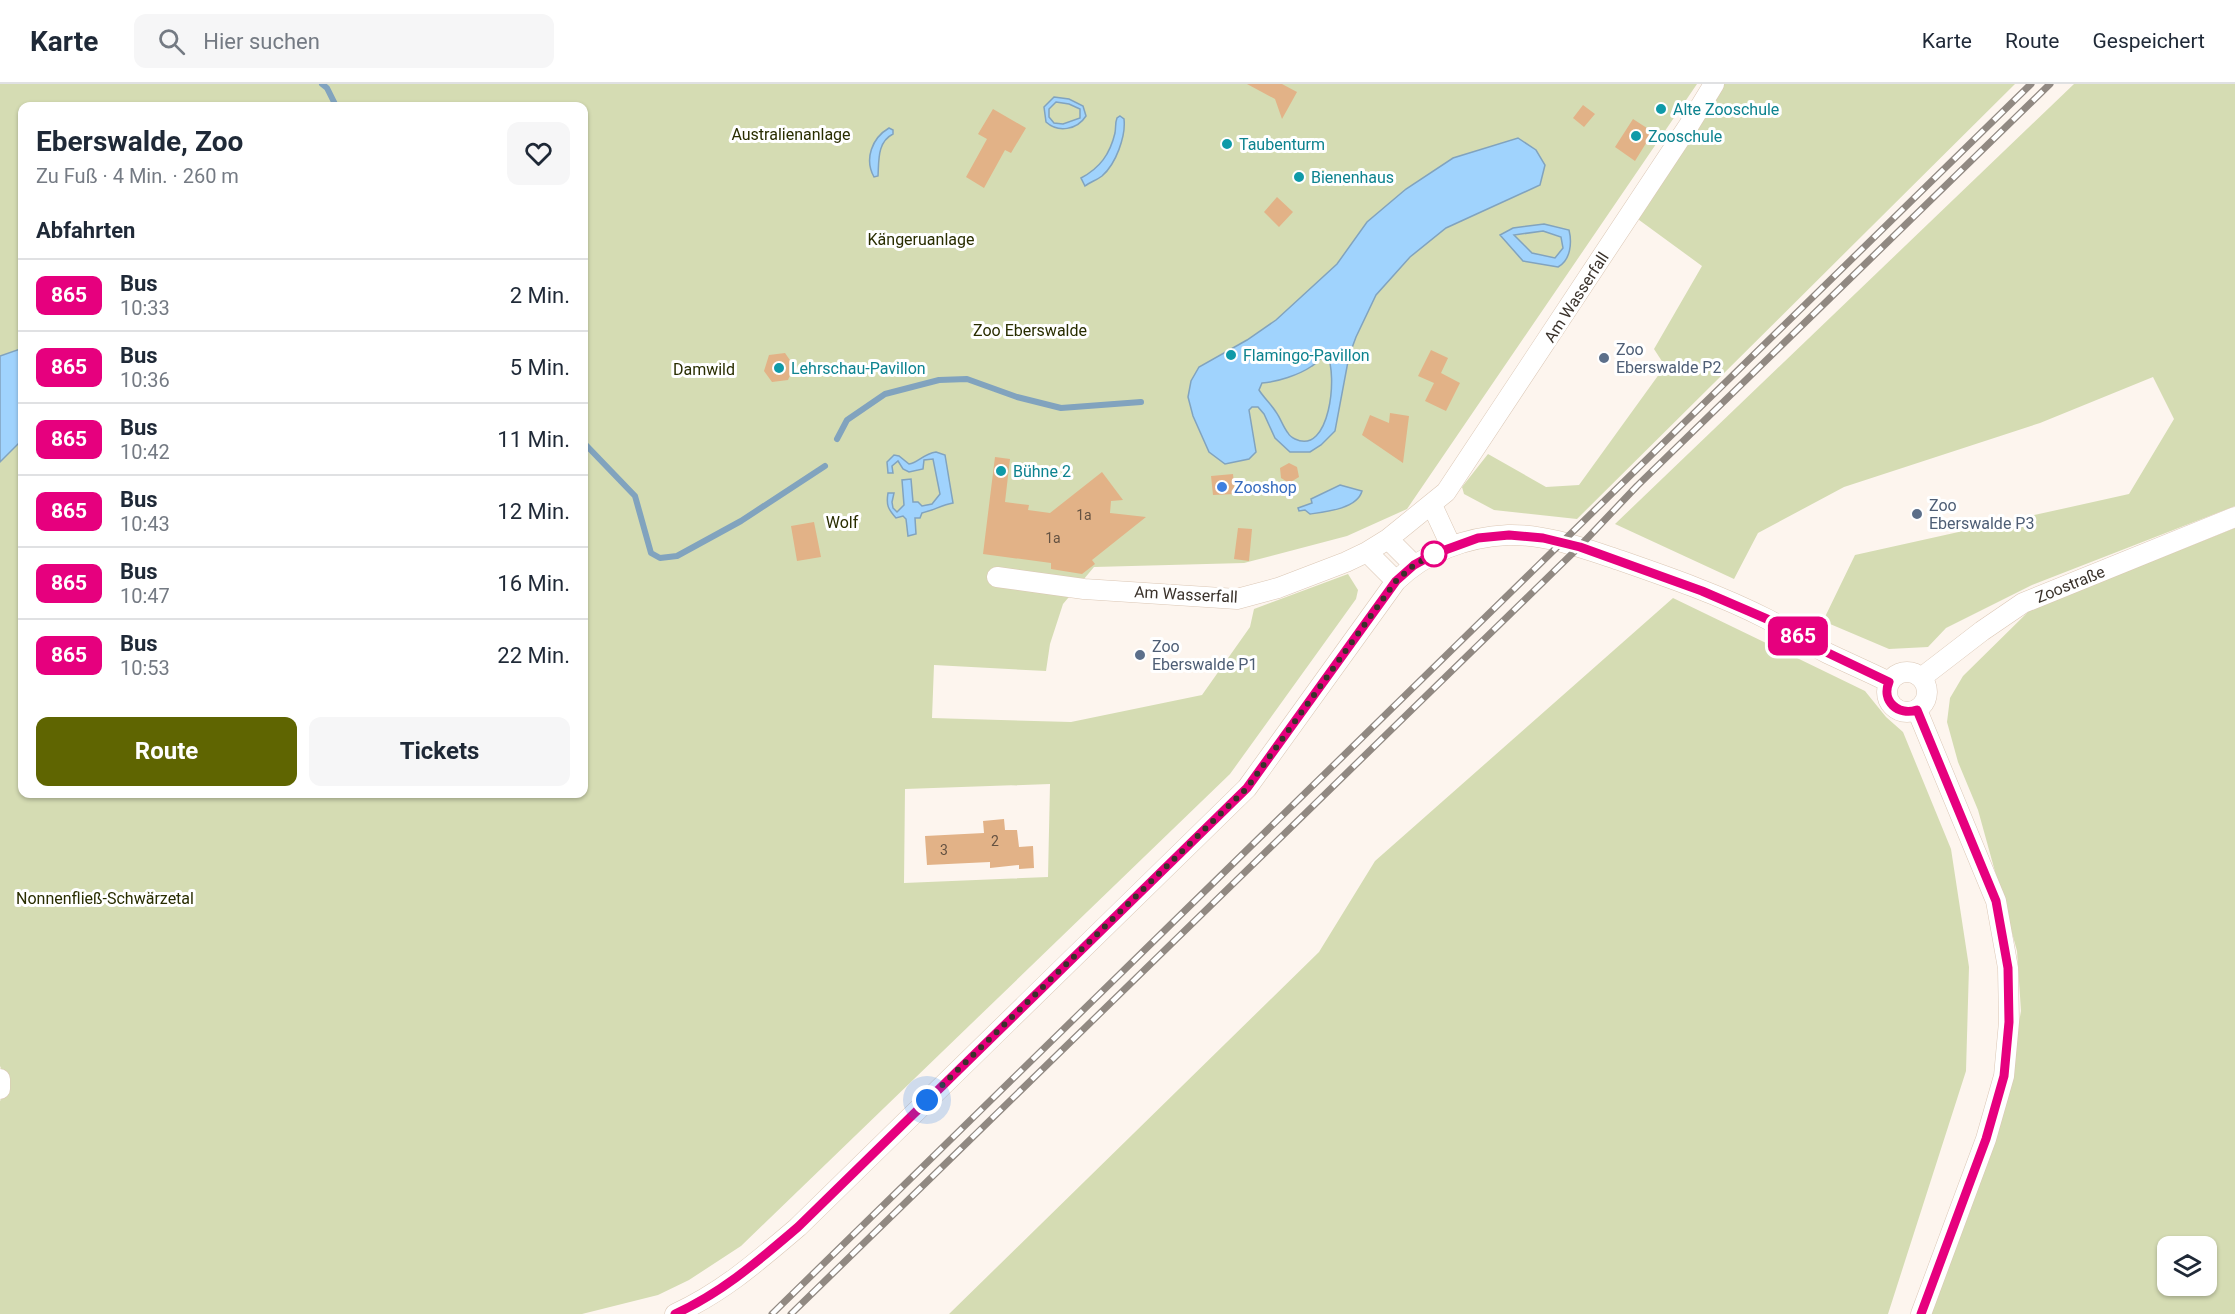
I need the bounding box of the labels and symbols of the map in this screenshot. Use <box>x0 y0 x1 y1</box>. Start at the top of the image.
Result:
place label: Alte Zooschule <box>1673 100 1779 119</box>
marker: Alte Zooschule <box>1654 102 1668 116</box>
park label: Australienanlage <box>731 125 851 144</box>
place label: Zooschule <box>1648 127 1722 146</box>
marker: Zooschule <box>1629 129 1643 143</box>
place label: Taubenturm <box>1239 135 1325 154</box>
marker: Taubenturm <box>1220 137 1234 151</box>
place label: Bienenhaus <box>1311 168 1394 187</box>
marker: Bienenhaus <box>1292 170 1306 184</box>
park label: Kängeruanlage <box>868 230 974 249</box>
street label: Am Wasserfall <box>1540 249 1613 346</box>
park label: Zoo Eberswalde <box>973 321 1087 340</box>
place label: Zoo Eberswalde P2 <box>1616 340 1721 377</box>
place label: Flamingo-Pavillon <box>1243 346 1370 365</box>
marker: Flamingo-Pavillon <box>1224 348 1238 362</box>
marker: Zoo Eberswalde P2 <box>1597 351 1611 365</box>
place label: Lehrschau-Pavillon <box>791 359 926 378</box>
park label: Damwild <box>673 360 735 379</box>
marker: Lehrschau-Pavillon <box>772 361 786 375</box>
place label: Bühne 2 <box>1013 462 1071 481</box>
marker: Bühne 2 <box>994 464 1008 478</box>
place label: Zooshop <box>1234 478 1297 497</box>
marker: Zooshop <box>1215 480 1229 494</box>
place label: Zoo Eberswalde P3 <box>1929 496 2034 533</box>
house number: 1a <box>1076 507 1092 523</box>
marker: Zoo Eberswalde P3 <box>1910 507 1924 521</box>
park label: Wolf <box>826 513 859 532</box>
house number: 1a <box>1045 530 1061 546</box>
unlabelled marker <box>1421 541 1447 567</box>
street label: Zoostraße <box>2033 562 2108 607</box>
street label: Am Wasserfall <box>1134 582 1238 607</box>
line badge: 865 <box>1764 616 1832 656</box>
place label: Zoo Eberswalde P1 <box>1152 637 1257 674</box>
marker: Zoo Eberswalde P1 <box>1133 648 1147 662</box>
house number: 2 <box>991 833 999 849</box>
house number: 3 <box>940 842 948 858</box>
park label: Nonnenfließ-Schwärzetal <box>16 889 194 908</box>
your location <box>912 1085 942 1115</box>

